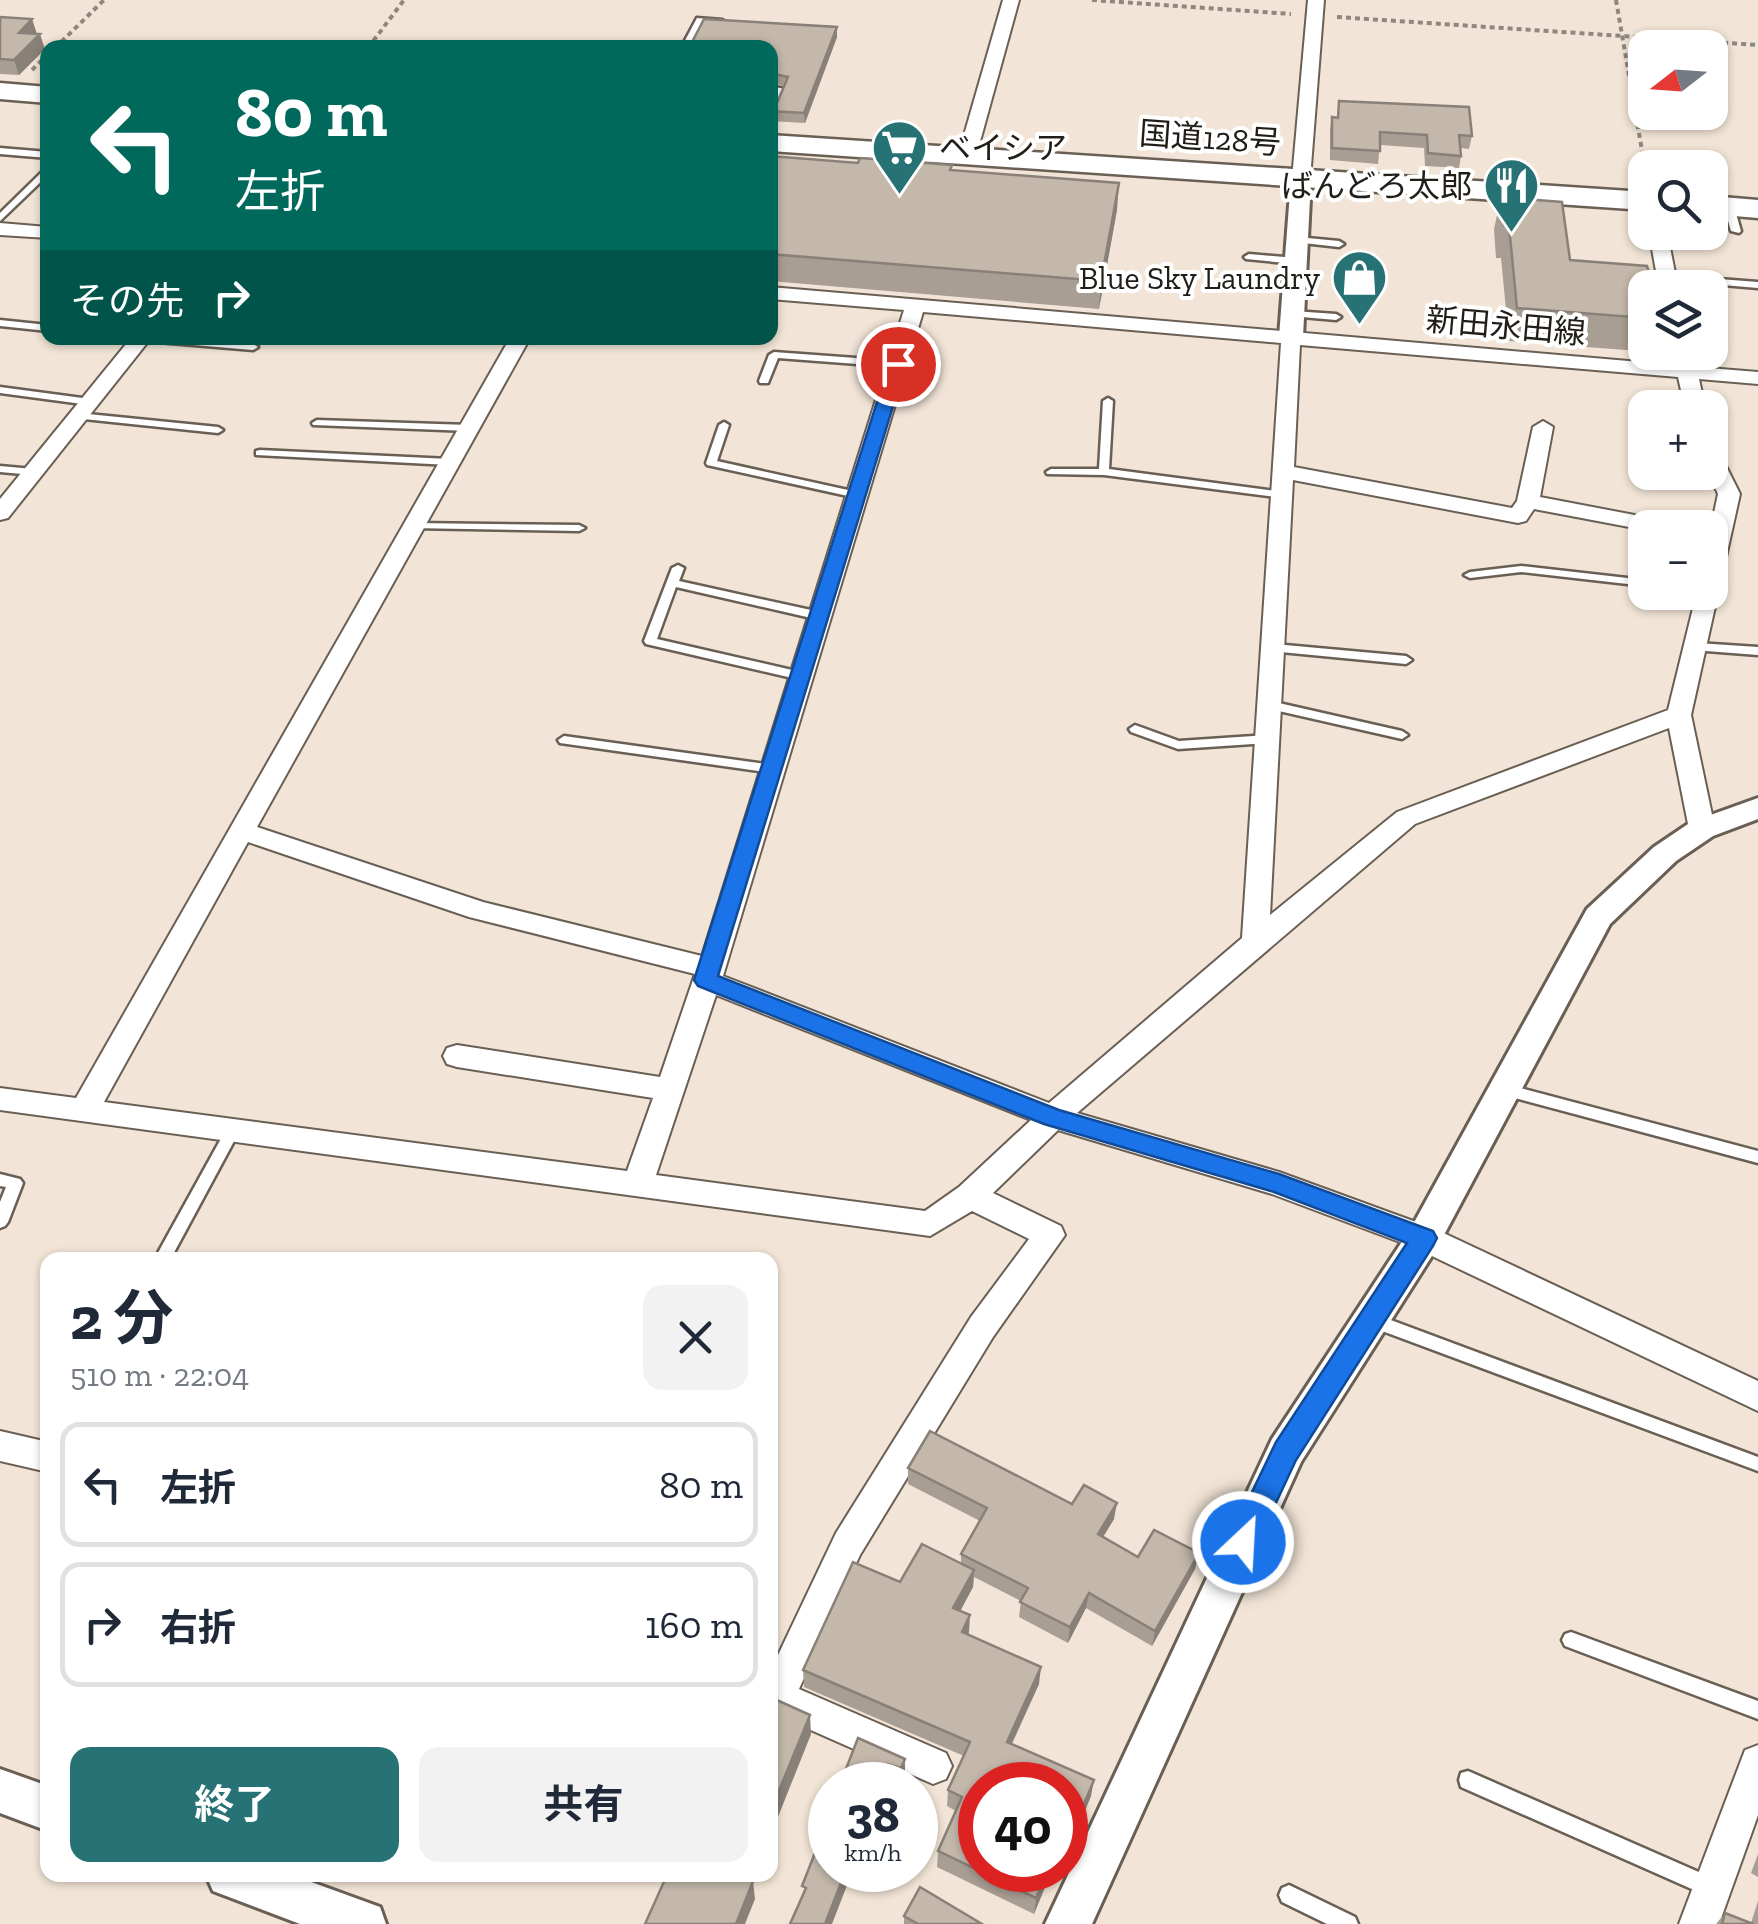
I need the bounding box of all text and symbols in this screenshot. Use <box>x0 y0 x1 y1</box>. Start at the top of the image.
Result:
north arrow <box>1628 30 1728 130</box>
map controls <box>1628 30 1728 610</box>
text: 80 m <box>235 70 387 154</box>
icon: left <box>70 80 200 210</box>
street label: 国道128号 <box>1138 114 1282 162</box>
supermarket icon: ベイシア <box>870 118 930 197</box>
place label: ベイシア <box>939 129 1067 167</box>
button: search <box>1628 150 1728 250</box>
restaurant icon: ばんどろ太郎 <box>1481 156 1541 235</box>
text: 左折 <box>235 165 325 219</box>
place label: ばんどろ太郎 <box>1281 167 1472 205</box>
shop icon: Blue Sky Laundry <box>1329 248 1389 327</box>
place label: Blue Sky Laundry <box>1079 259 1321 297</box>
icon: right <box>204 270 259 325</box>
button: layers <box>1628 270 1728 370</box>
text: その先 <box>70 278 184 324</box>
street label: 新田永田線 <box>1425 300 1587 352</box>
pin <box>856 322 941 407</box>
icon: arrive <box>871 337 926 392</box>
button: + <box>1628 390 1728 490</box>
button: − <box>1628 510 1728 610</box>
text: 2 分 <box>70 1282 173 1354</box>
button: close <box>643 1285 748 1390</box>
text: 510 m · 22:04 <box>70 1356 249 1394</box>
icon: left <box>75 1457 130 1512</box>
text: 80 m <box>659 1462 743 1508</box>
text: 左折 <box>160 1465 236 1511</box>
position arrow <box>1191 1490 1295 1594</box>
icon: right <box>75 1597 130 1652</box>
text: 160 m <box>645 1602 743 1648</box>
text: 右折 <box>160 1605 236 1651</box>
button: 終了 <box>70 1747 399 1862</box>
button: 共有 <box>419 1747 748 1862</box>
speed limit sign: 40 <box>958 1762 1088 1892</box>
text: 38 <box>846 1785 900 1845</box>
text: km/h <box>844 1837 902 1867</box>

